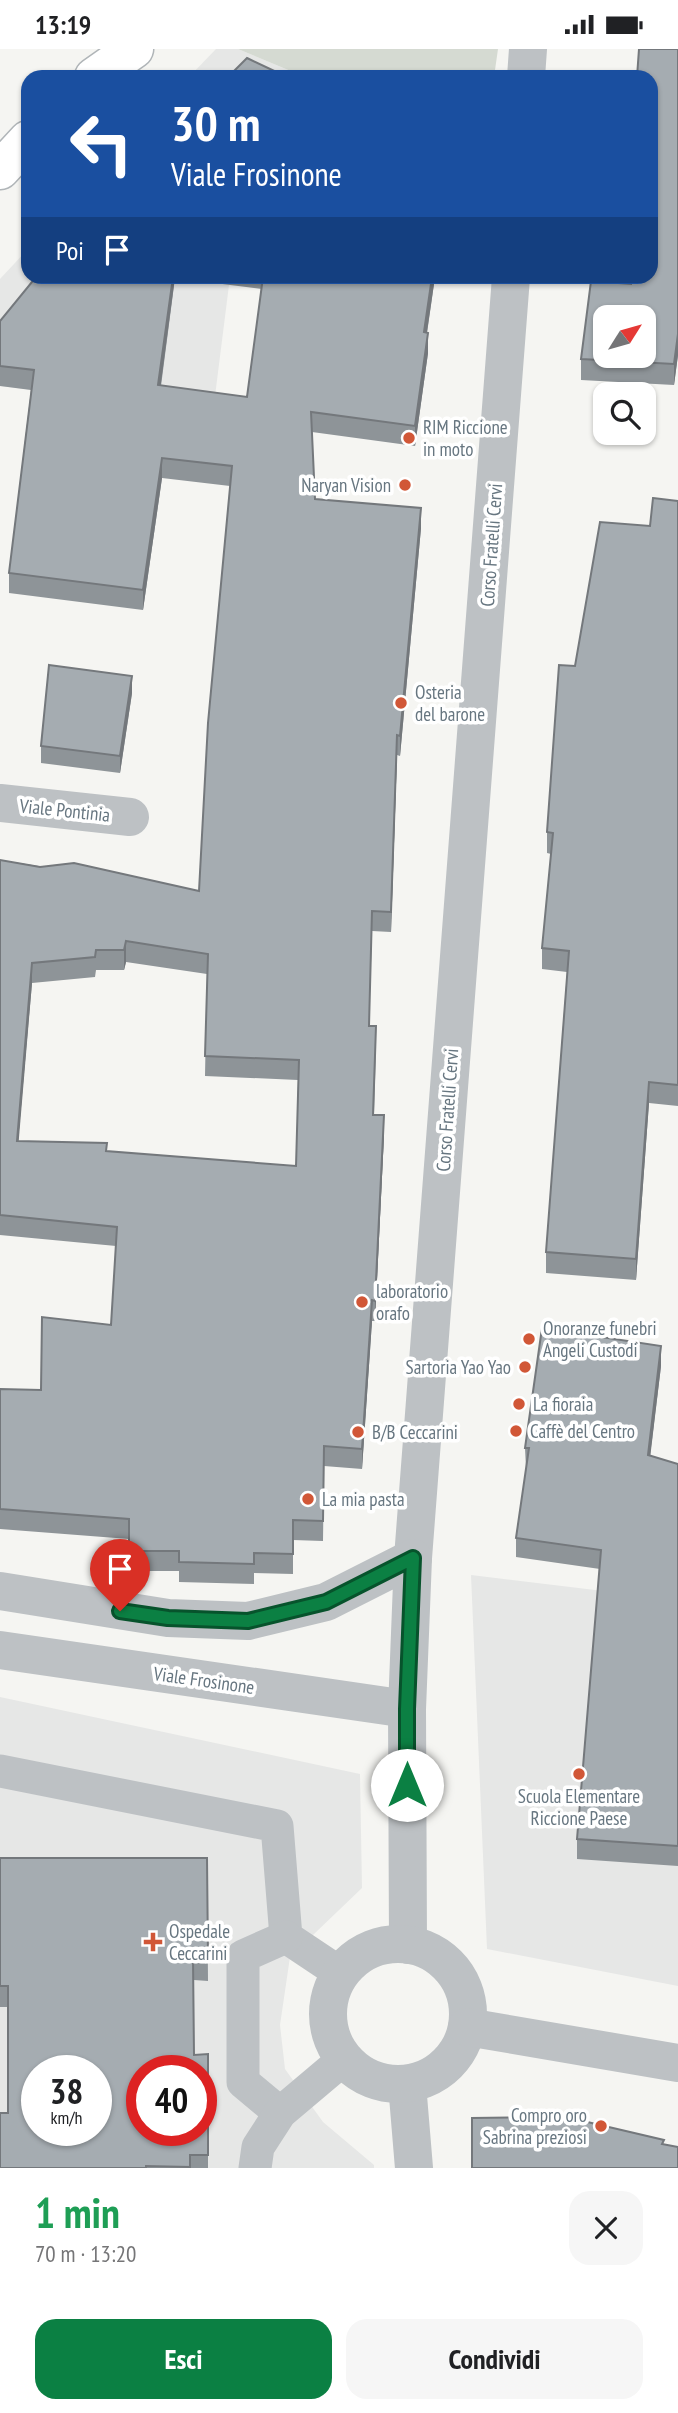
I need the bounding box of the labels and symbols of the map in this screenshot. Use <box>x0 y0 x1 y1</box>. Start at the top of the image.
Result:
north arrow <box>593 305 656 367</box>
place label: RIM Riccione in moto <box>423 415 508 461</box>
marker: RIM Riccione in moto <box>401 430 417 446</box>
place label: Naryan Vision <box>301 473 391 497</box>
marker: Naryan Vision <box>397 477 413 493</box>
street label: Corso Fratelli Cervi <box>475 483 507 607</box>
place label: Osteria del barone <box>415 680 485 726</box>
marker: Osteria del barone <box>393 695 409 711</box>
street label: Viale Pontinia <box>18 793 111 827</box>
street label: Corso Fratelli Cervi <box>431 1048 463 1172</box>
place label: laboratorio orafo <box>376 1279 448 1325</box>
marker: laboratorio orafo <box>354 1294 370 1310</box>
place label: Onoranze funebri Angeli Custodi <box>543 1316 657 1362</box>
marker: Onoranze funebri Angeli Custodi <box>521 1331 537 1347</box>
place label: Sartoria Yao Yao <box>406 1355 511 1379</box>
marker: Sartoria Yao Yao <box>517 1359 533 1375</box>
place label: La fioraia <box>533 1392 593 1416</box>
marker: La fioraia <box>511 1396 527 1412</box>
place label: Caffè del Centro <box>530 1419 635 1443</box>
place label: B/B Ceccarini <box>372 1420 458 1444</box>
marker: Caffè del Centro <box>508 1423 524 1439</box>
marker: B/B Ceccarini <box>350 1424 366 1440</box>
place label: La mia pasta <box>322 1487 404 1511</box>
marker: La mia pasta <box>300 1491 316 1507</box>
pin <box>90 1539 150 1611</box>
street label: Viale Frosinone <box>151 1661 256 1699</box>
position arrow <box>370 1748 444 1822</box>
marker: Scuola Elementare Riccione Paese <box>571 1766 587 1782</box>
place label: Scuola Elementare Riccione Paese <box>518 1784 640 1830</box>
place label: Ospedale Ceccarini <box>169 1919 230 1965</box>
marker: Ospedale Ceccarini <box>143 1932 163 1952</box>
speed limit sign: 40 <box>126 2055 217 2146</box>
place label: Compro oro Sabrina preziosi <box>483 2103 587 2149</box>
marker: Compro oro Sabrina preziosi <box>593 2118 609 2134</box>

